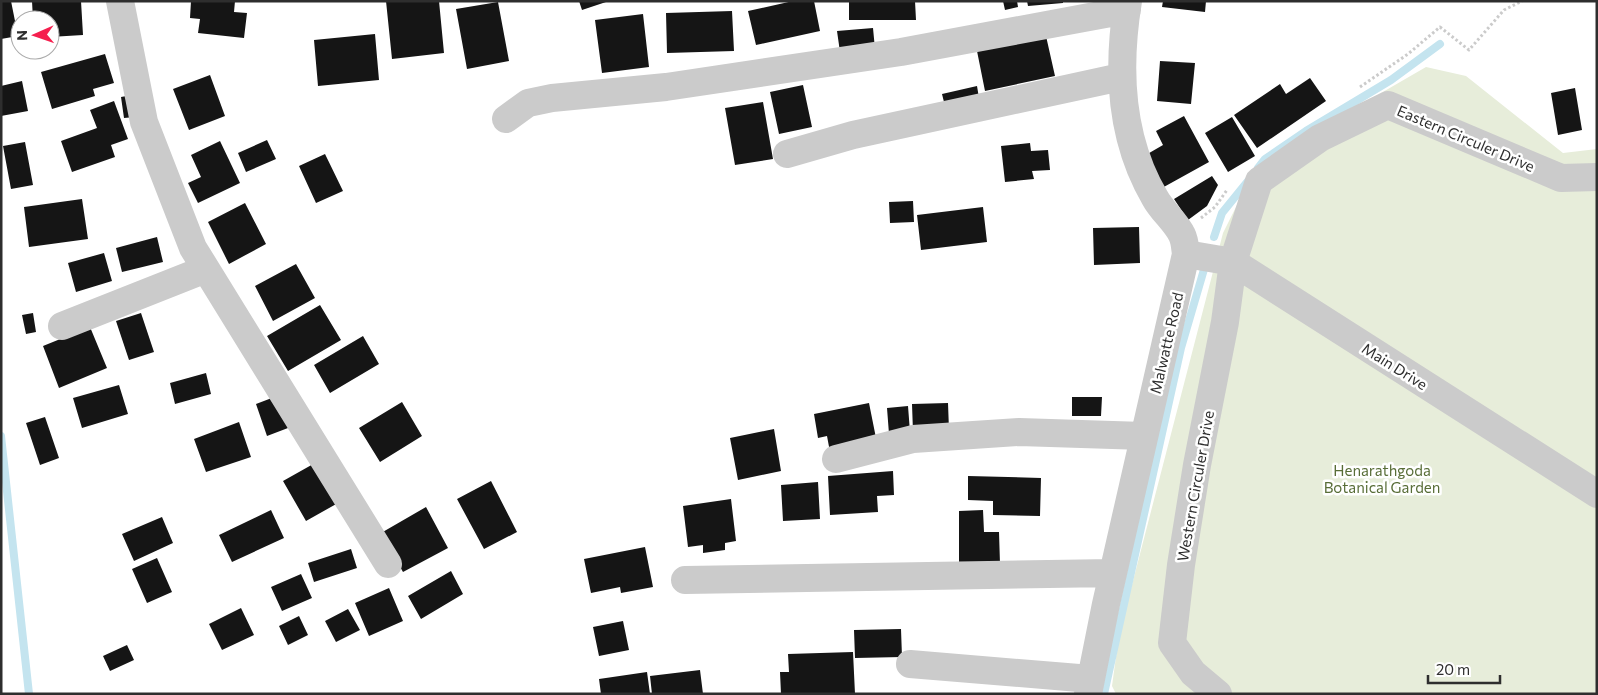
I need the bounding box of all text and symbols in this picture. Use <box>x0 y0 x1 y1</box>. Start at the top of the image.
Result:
north arrow <box>10 10 60 60</box>
text: N <box>13 30 30 41</box>
street label: Eastern Circuler Drive <box>1395 101 1537 175</box>
street label: Malwatte Road <box>1146 291 1186 395</box>
street label: Main Drive <box>1359 339 1431 393</box>
street label: Western Circuler Drive <box>1173 409 1217 563</box>
park label: Henarathgoda Botanical Garden <box>1324 461 1440 496</box>
scale bar <box>1428 652 1500 684</box>
text: 20 m <box>1436 660 1470 678</box>

